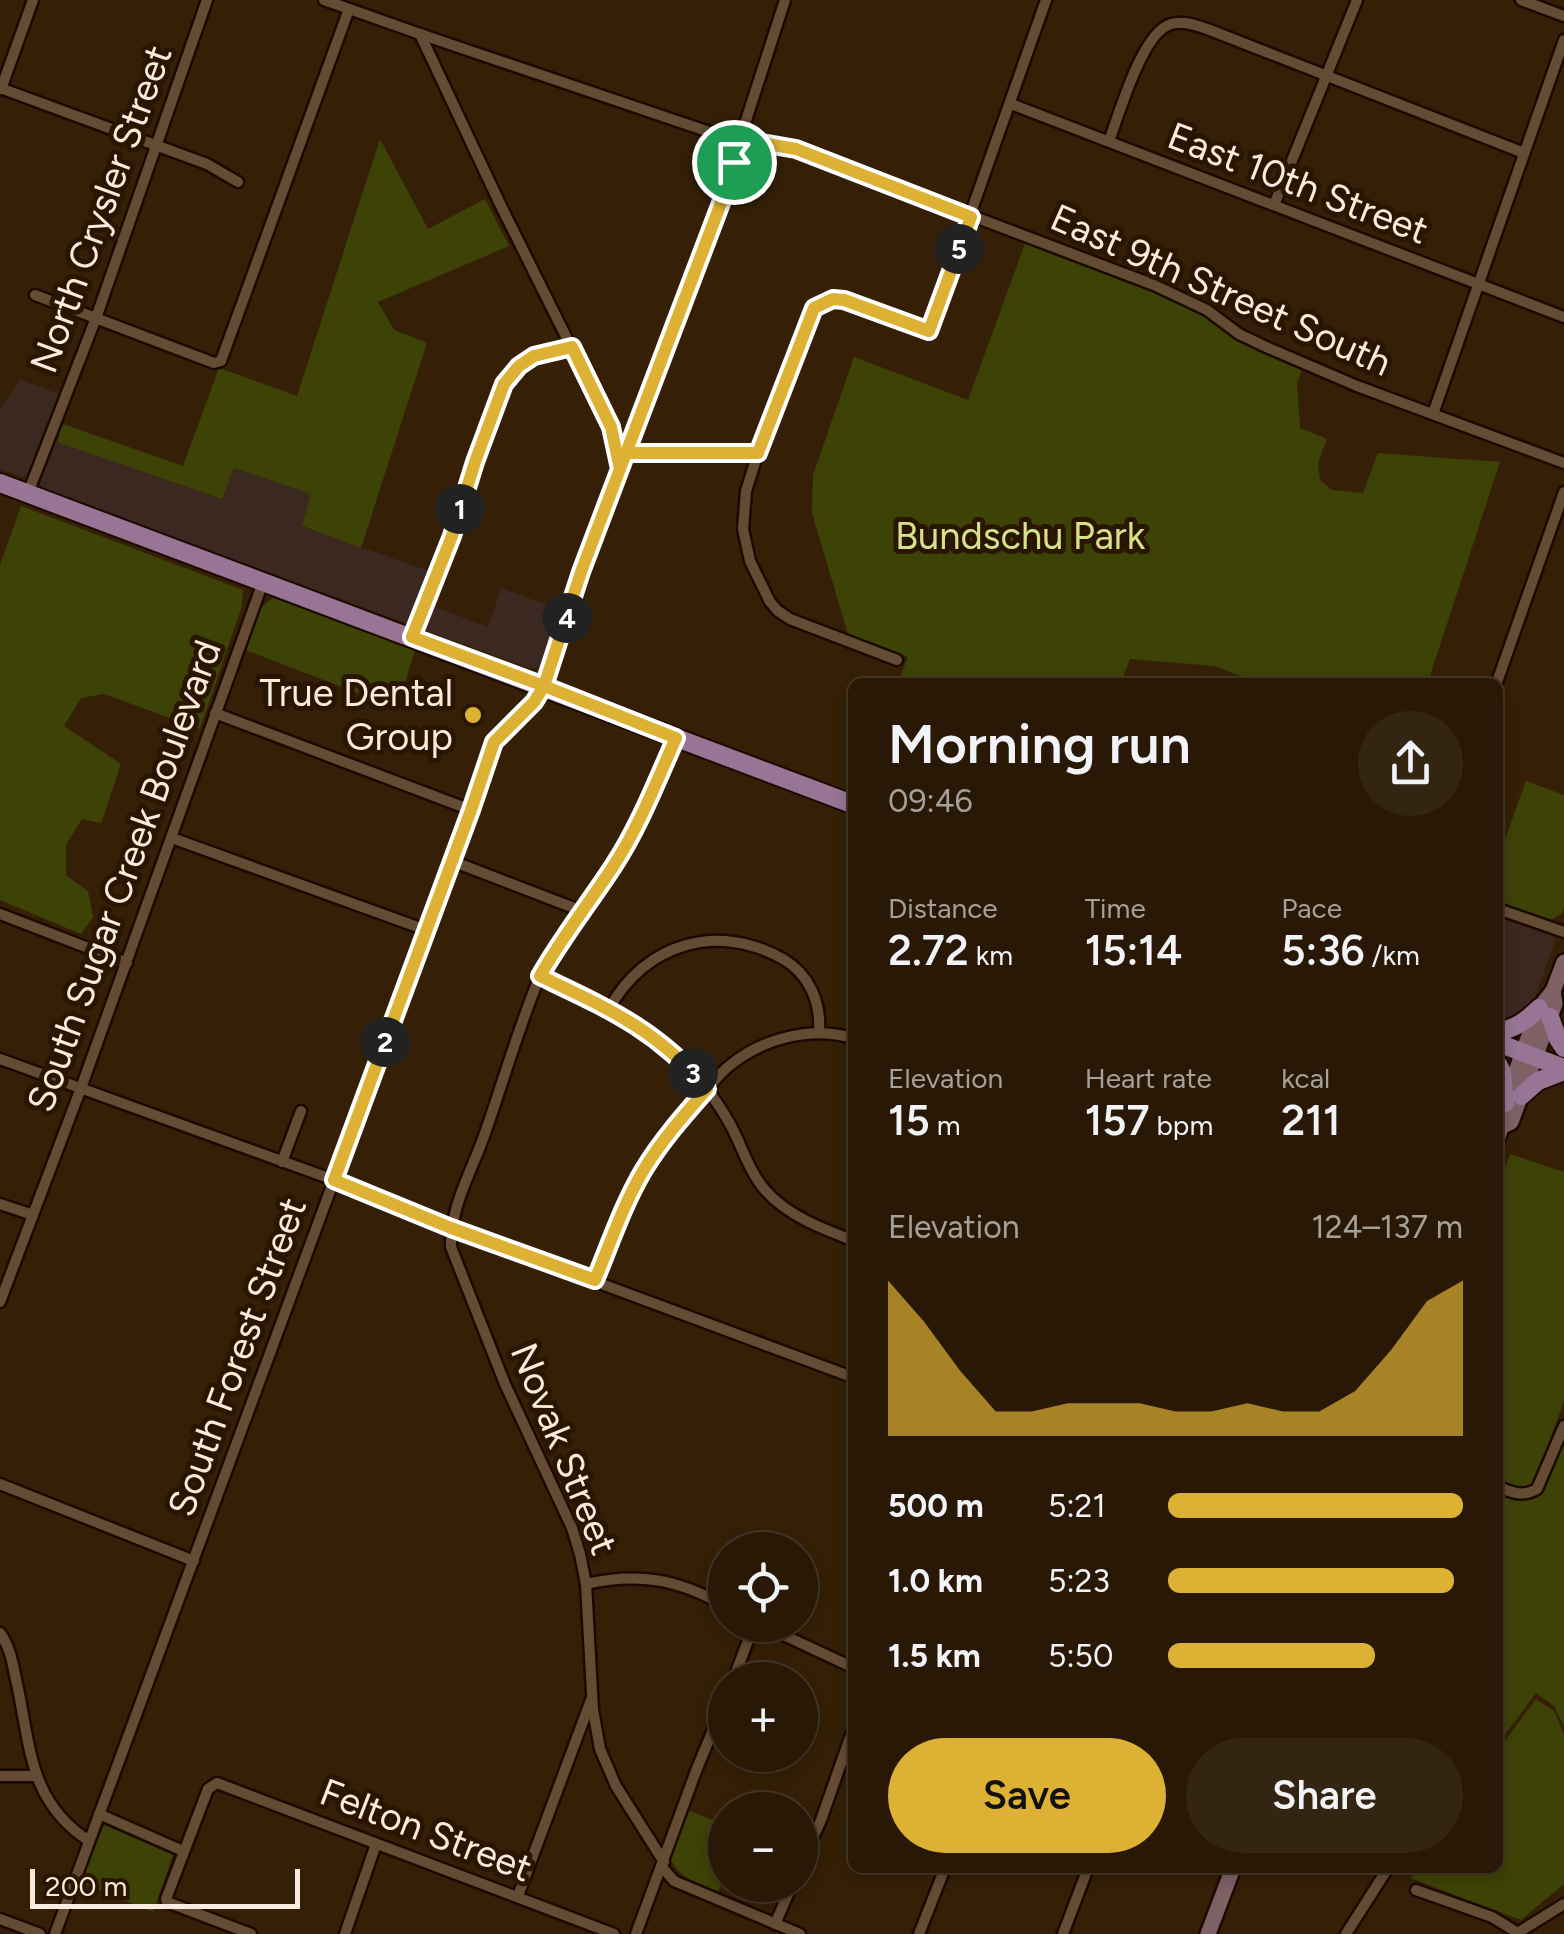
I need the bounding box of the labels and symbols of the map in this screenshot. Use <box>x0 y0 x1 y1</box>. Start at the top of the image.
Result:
street label: North Crysler Street <box>20 39 182 379</box>
street label: East 10th Street <box>1162 112 1434 254</box>
pin <box>692 120 777 205</box>
street label: East 9th Street South <box>1044 194 1398 386</box>
pin: 5 <box>934 224 984 274</box>
pin: 1 <box>435 484 485 534</box>
park label: Bundschu Park <box>895 513 1146 559</box>
pin: 4 <box>542 593 592 643</box>
street label: South Sugar Creek Boulevard <box>17 634 231 1118</box>
place label: True Dental Group <box>260 670 453 760</box>
marker: True Dental Group <box>462 704 484 726</box>
pin: 2 <box>360 1017 410 1067</box>
pin: 3 <box>668 1048 718 1098</box>
street label: South Forest Street <box>158 1192 316 1522</box>
street label: Novak Street <box>501 1337 627 1561</box>
street label: Felton Street <box>314 1769 538 1891</box>
scale bar <box>30 1864 300 1908</box>

